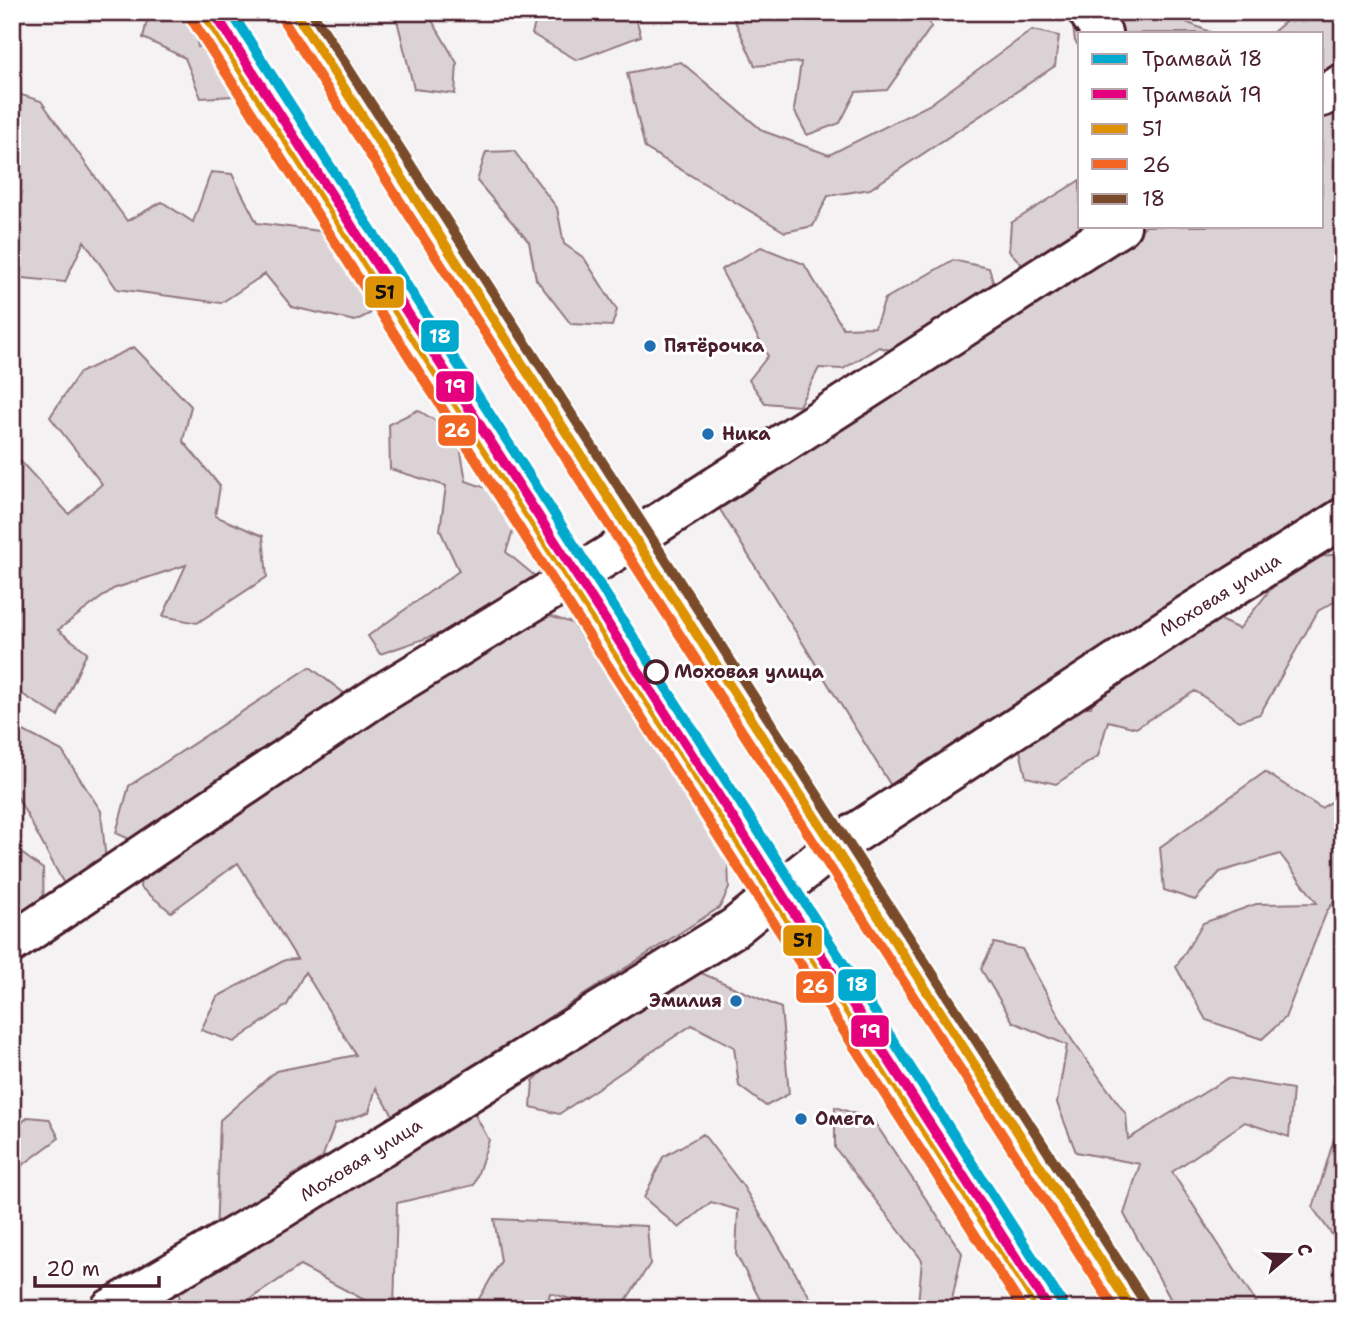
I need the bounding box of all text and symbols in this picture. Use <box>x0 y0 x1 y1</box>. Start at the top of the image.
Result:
legend <box>1078 32 1324 228</box>
text: Трамвай 18 <box>1142 45 1262 73</box>
text: Трамвай 19 <box>1142 81 1262 109</box>
text: 51 <box>1142 115 1163 143</box>
text: 26 <box>1142 151 1170 179</box>
text: 18 <box>1142 185 1165 213</box>
line badge: 51 <box>364 275 405 309</box>
text: 51 <box>375 280 395 305</box>
line badge: 18 <box>420 319 460 353</box>
text: 18 <box>429 324 451 349</box>
place label: Пятёрочка <box>664 334 765 358</box>
marker: Пятёрочка <box>642 338 658 354</box>
line badge: 19 <box>435 370 475 403</box>
text: 19 <box>444 374 466 399</box>
line badge: 26 <box>437 414 477 447</box>
text: 26 <box>444 418 470 443</box>
place label: Ника <box>722 422 771 446</box>
marker: Ника <box>700 426 716 442</box>
street label: Моховая улица <box>1155 548 1285 642</box>
marker: Моховая улица <box>644 660 668 684</box>
place label: Моховая улица <box>674 660 825 684</box>
line badge: 51 <box>782 924 823 957</box>
text: 51 <box>793 928 813 953</box>
line badge: 18 <box>837 968 877 1002</box>
line badge: 26 <box>795 970 835 1004</box>
text: 18 <box>846 972 868 997</box>
text: 26 <box>802 974 828 999</box>
place label: Эмилия <box>649 989 722 1013</box>
marker: Эмилия <box>728 993 744 1009</box>
line badge: 19 <box>850 1014 890 1048</box>
text: 19 <box>859 1019 881 1044</box>
place label: Омега <box>815 1107 875 1131</box>
marker: Омега <box>793 1111 809 1127</box>
street label: Моховая улица <box>296 1113 426 1207</box>
north arrow <box>1254 1220 1324 1290</box>
text: С <box>1291 1240 1318 1259</box>
scale bar <box>35 1244 159 1288</box>
text: 20 m <box>46 1255 100 1283</box>

